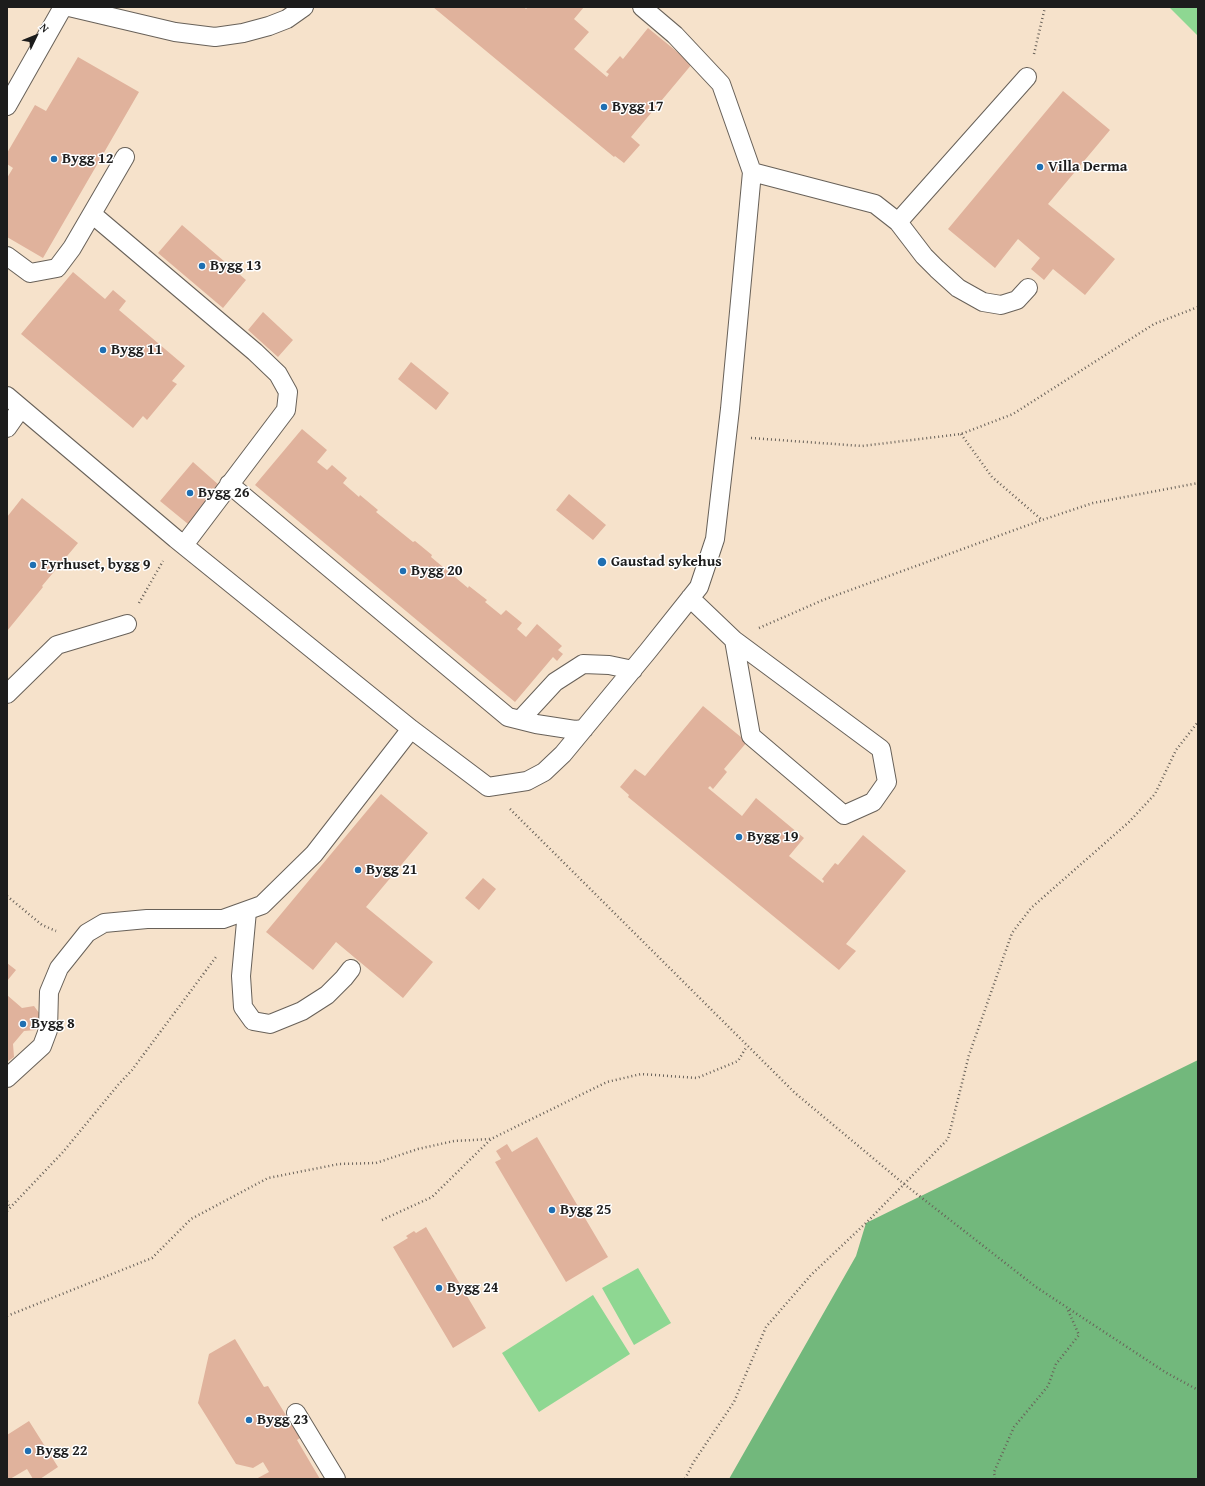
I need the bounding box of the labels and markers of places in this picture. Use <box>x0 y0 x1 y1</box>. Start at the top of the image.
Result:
place label: Bygg 17 <box>612 98 664 116</box>
marker: Bygg 17 <box>599 102 609 112</box>
place label: Bygg 12 <box>62 150 114 168</box>
marker: Bygg 12 <box>49 154 59 164</box>
place label: Villa Derma <box>1048 158 1128 176</box>
marker: Villa Derma <box>1035 162 1045 172</box>
place label: Bygg 13 <box>210 257 262 275</box>
marker: Bygg 13 <box>197 261 207 271</box>
place label: Bygg 11 <box>111 341 163 359</box>
marker: Bygg 11 <box>98 345 108 355</box>
place label: Bygg 26 <box>198 484 250 502</box>
marker: Bygg 26 <box>185 488 195 498</box>
place label: Gaustad sykehus <box>611 553 722 571</box>
place label: Fyrhuset, bygg 9 <box>41 556 151 574</box>
marker: Gaustad sykehus <box>596 556 608 568</box>
marker: Fyrhuset, bygg 9 <box>28 560 38 570</box>
place label: Bygg 20 <box>411 562 463 580</box>
marker: Bygg 20 <box>398 566 408 576</box>
place label: Bygg 19 <box>747 828 799 846</box>
marker: Bygg 19 <box>734 832 744 842</box>
place label: Bygg 21 <box>366 861 418 879</box>
marker: Bygg 21 <box>353 865 363 875</box>
place label: Bygg 8 <box>31 1015 75 1033</box>
marker: Bygg 8 <box>18 1019 28 1029</box>
place label: Bygg 25 <box>560 1201 612 1219</box>
marker: Bygg 25 <box>547 1205 557 1215</box>
place label: Bygg 24 <box>447 1279 499 1297</box>
marker: Bygg 24 <box>434 1283 444 1293</box>
place label: Bygg 23 <box>257 1411 309 1429</box>
marker: Bygg 23 <box>244 1415 254 1425</box>
place label: Bygg 22 <box>36 1442 88 1460</box>
marker: Bygg 22 <box>23 1446 33 1456</box>

